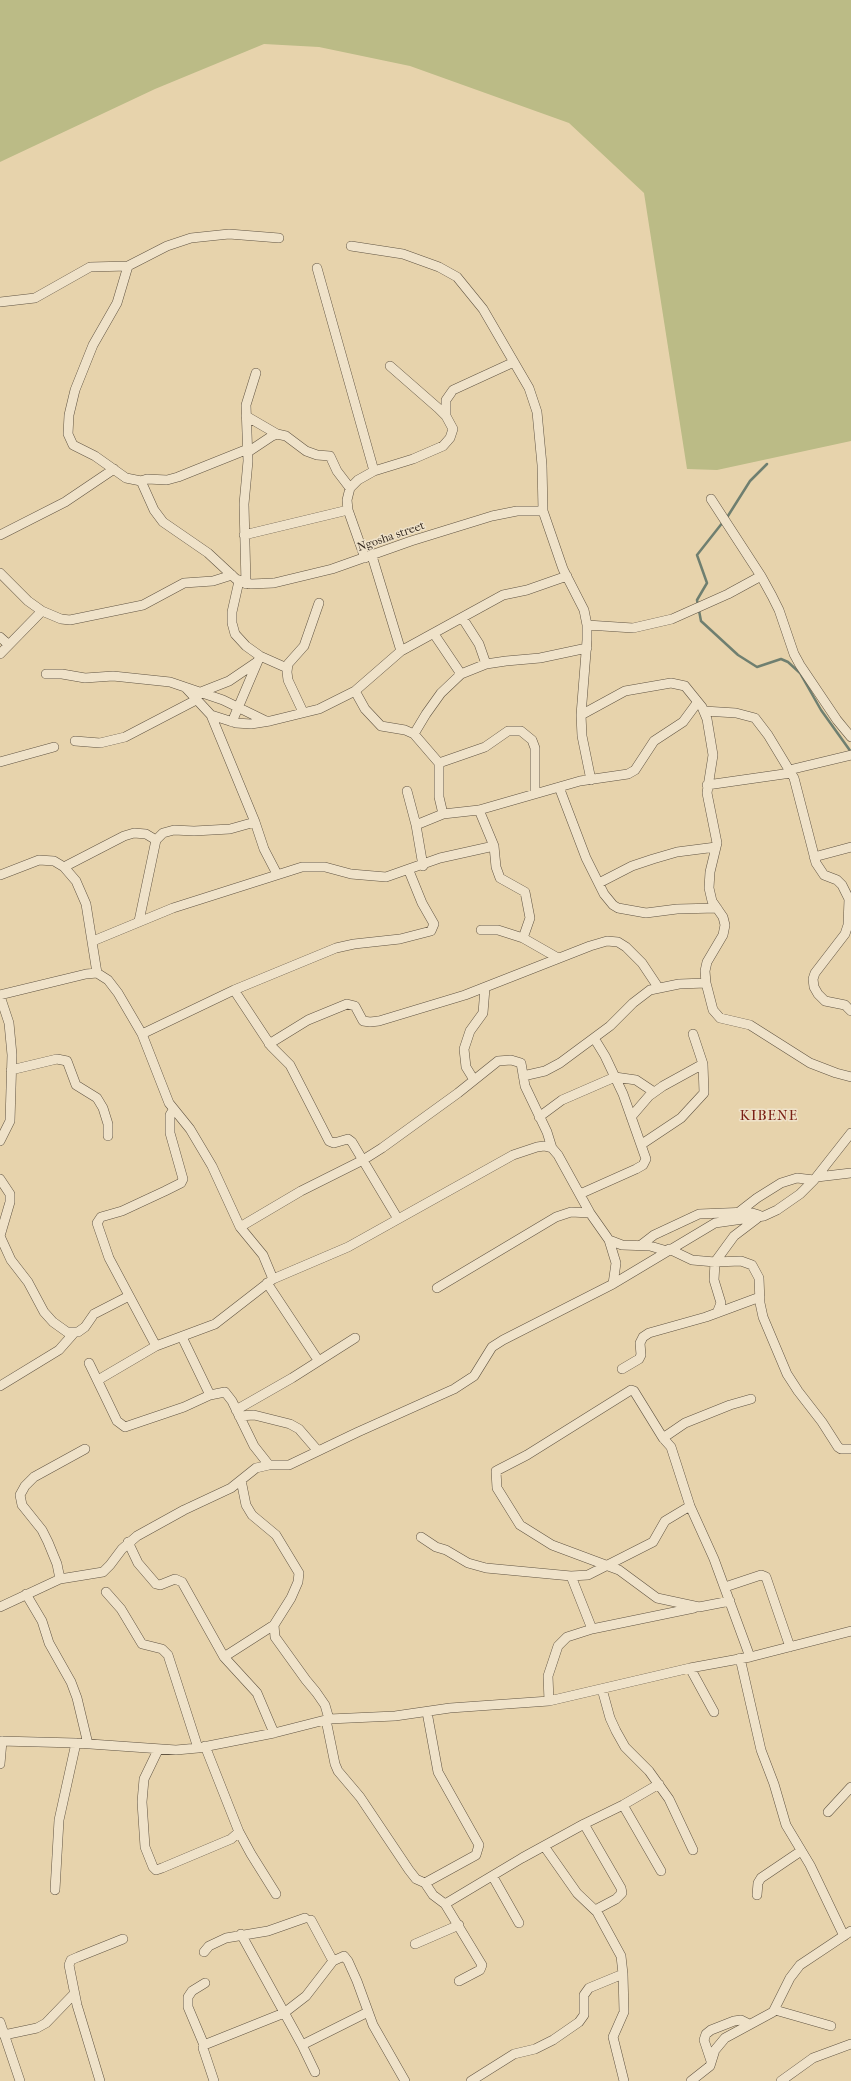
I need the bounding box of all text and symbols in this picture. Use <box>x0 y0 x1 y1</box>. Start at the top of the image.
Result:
street label: Ngosha street <box>355 519 427 555</box>
district label: KIBENE <box>740 1109 798 1125</box>

